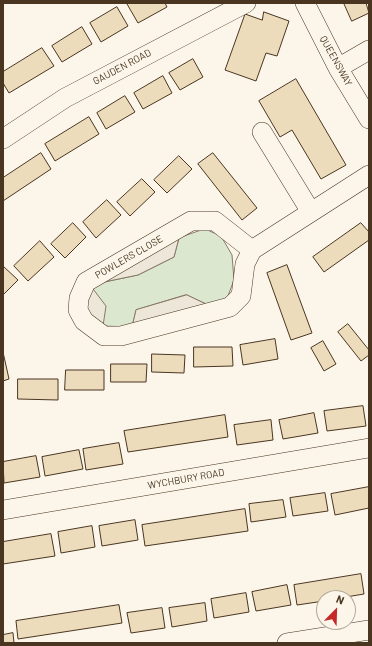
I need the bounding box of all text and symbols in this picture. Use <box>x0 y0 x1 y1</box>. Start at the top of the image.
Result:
street label: QUEENSWAY <box>317 34 355 88</box>
street label: GAUDEN ROAD <box>91 47 153 87</box>
street label: POWLERS CLOSE <box>93 233 165 281</box>
street label: WYCHBURY ROAD <box>147 466 225 492</box>
north arrow <box>316 590 356 630</box>
text: N <box>335 592 346 607</box>

